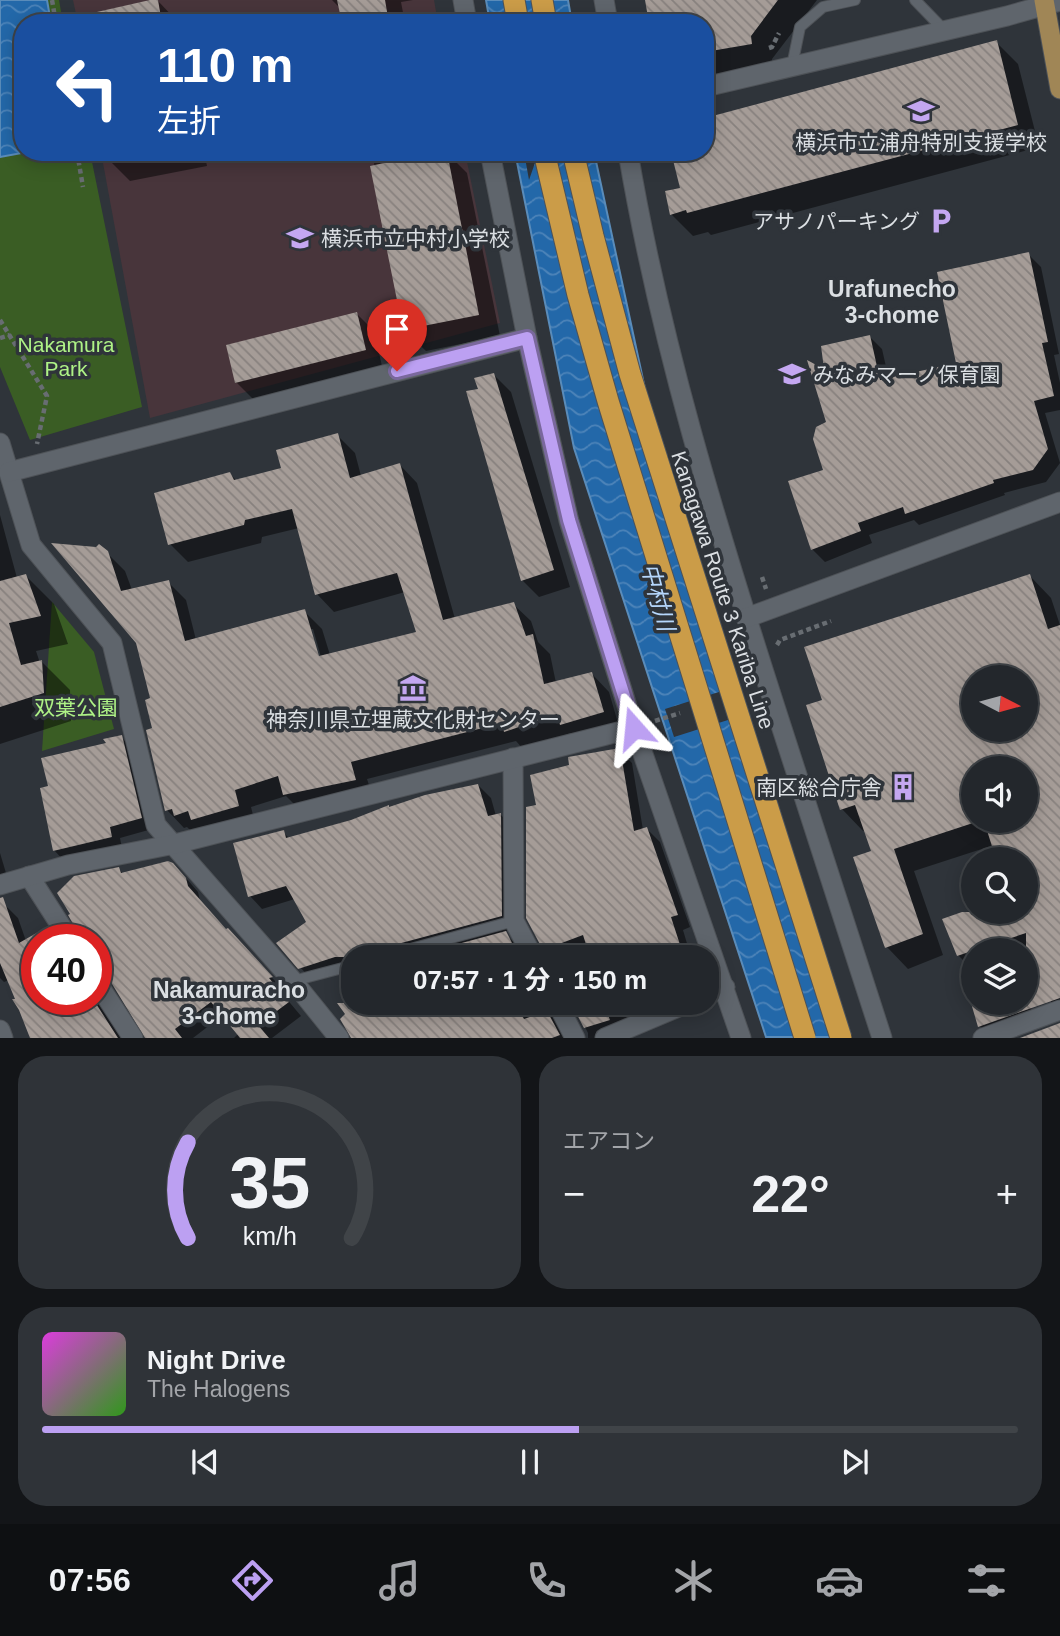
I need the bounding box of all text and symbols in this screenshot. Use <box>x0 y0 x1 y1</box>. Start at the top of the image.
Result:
text: 110 m <box>157 38 293 92</box>
icon: left <box>42 42 133 133</box>
school or university icon: 横浜市立浦舟特別支援学校 <box>906 96 936 126</box>
text: 左折 <box>157 103 221 139</box>
place label: 横浜市立浦舟特別支援学校 <box>795 131 1047 154</box>
parking icon: アサノパーキング <box>926 206 956 236</box>
place label: アサノパーキング <box>753 210 920 233</box>
school or university icon: 横浜市立中村小学校 <box>285 223 315 253</box>
place label: 横浜市立中村小学校 <box>321 227 510 250</box>
district label: Urafunecho 3-chome <box>828 276 956 328</box>
pin <box>367 299 427 371</box>
icon: arrive <box>378 310 416 348</box>
park label: Nakamura Park <box>18 333 115 380</box>
school or university icon: みなみマーノ保育園 <box>777 359 807 389</box>
place label: みなみマーノ保育園 <box>813 363 1001 386</box>
street label: Kanagawa Route 3 Kariba Line <box>667 448 779 732</box>
water label: 中村川 <box>637 560 680 637</box>
north arrow <box>961 665 1038 742</box>
map controls <box>961 665 1038 1015</box>
museum icon: 神奈川県立埋蔵文化財センター <box>398 673 428 703</box>
position arrow <box>597 691 671 765</box>
park label: 双葉公園 <box>34 696 118 719</box>
place label: 神奈川県立埋蔵文化財センター <box>266 708 560 731</box>
button: sound <box>961 756 1038 833</box>
building icon: 南区総合庁舎 <box>888 772 918 802</box>
place label: 南区総合庁舎 <box>756 776 882 799</box>
button: search <box>961 847 1038 924</box>
speed limit sign: 40 <box>21 924 112 1015</box>
button: layers <box>961 938 1038 1015</box>
text: 07:57 · 1 分 · 150 m <box>413 965 647 995</box>
district label: Nakamuracho 3-chome <box>153 977 305 1029</box>
text: エアコン <box>563 1128 655 1154</box>
text: 35 <box>229 1143 310 1224</box>
text: 22° <box>751 1165 830 1223</box>
text: − <box>563 1173 585 1215</box>
text: + <box>996 1173 1018 1215</box>
text: km/h <box>242 1222 297 1250</box>
text: Night Drive <box>147 1345 286 1375</box>
text: The Halogens <box>147 1376 290 1402</box>
icon: previous <box>186 1443 224 1481</box>
icon: pause <box>511 1443 549 1481</box>
icon: next <box>836 1443 874 1481</box>
icon: directions <box>228 1556 277 1605</box>
icon: music <box>375 1556 424 1605</box>
icon: phone <box>522 1556 571 1605</box>
icon: climate <box>669 1556 718 1605</box>
icon: car <box>815 1556 864 1605</box>
icon: filters <box>962 1556 1011 1605</box>
text: 07:56 <box>49 1562 131 1598</box>

